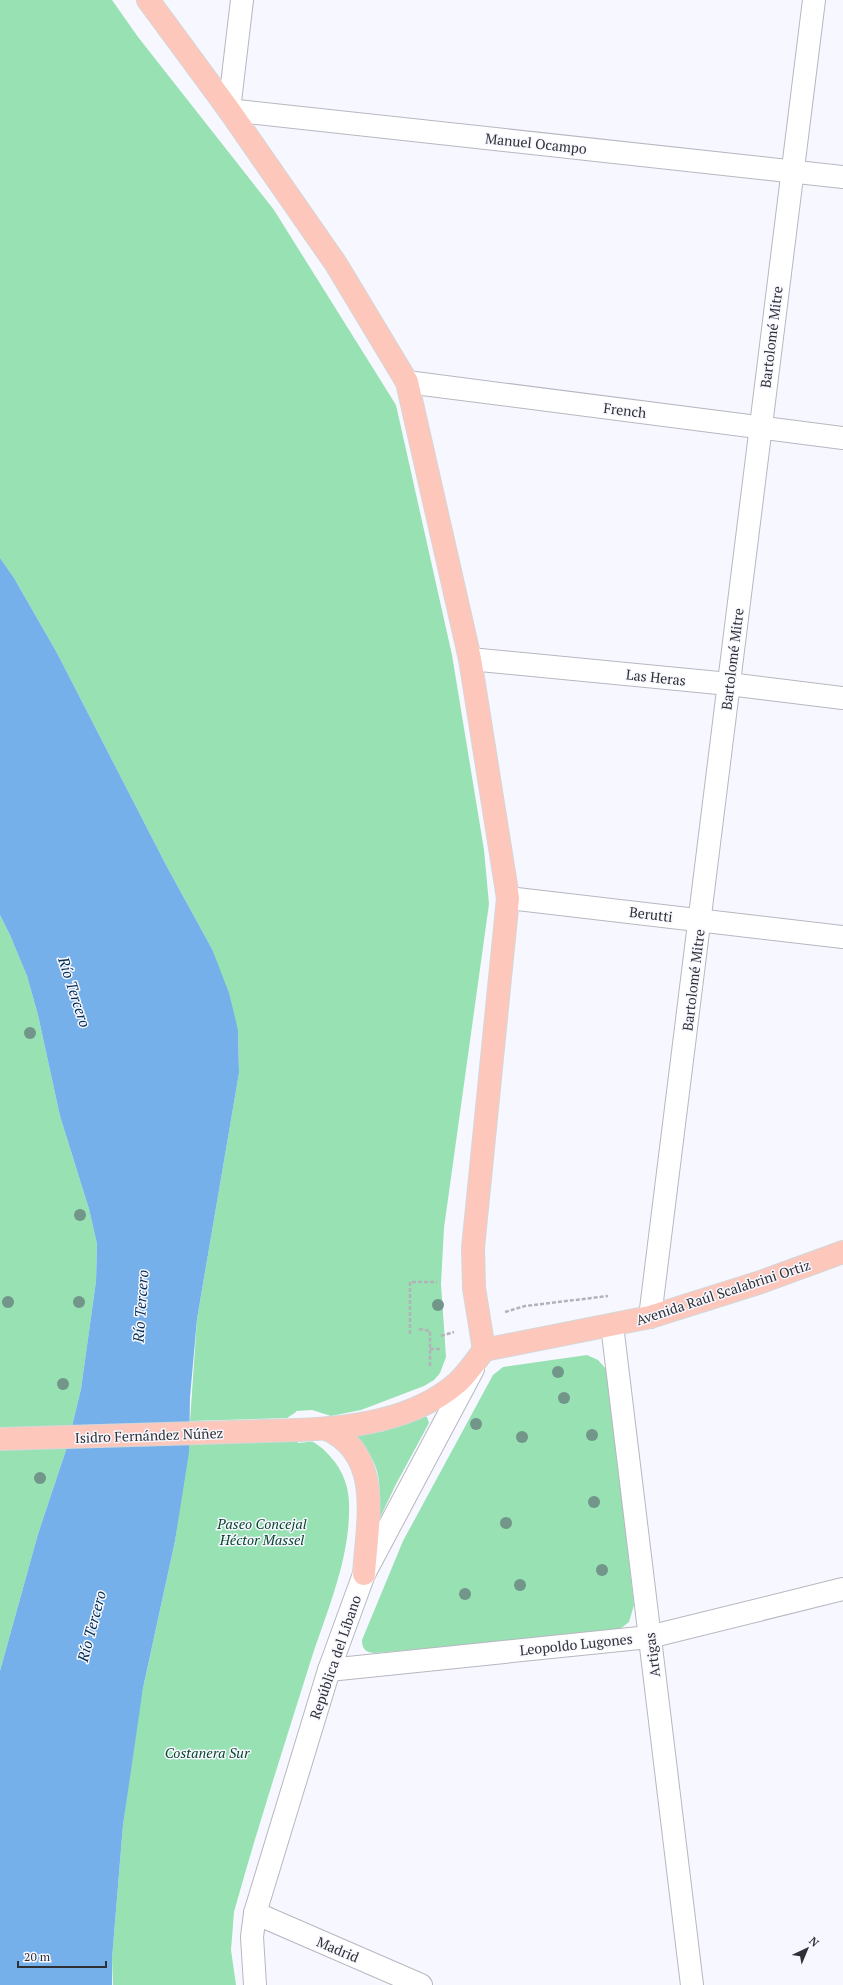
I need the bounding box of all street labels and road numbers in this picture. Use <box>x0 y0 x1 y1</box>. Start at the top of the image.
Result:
street label: Manuel Ocampo <box>484 128 588 158</box>
street label: Bartolomé Mitre <box>755 285 787 389</box>
street label: French <box>602 398 648 422</box>
street label: Bartolomé Mitre <box>716 607 748 711</box>
street label: Las Heras <box>625 664 687 690</box>
street label: Berutti <box>628 902 674 926</box>
street label: Bartolomé Mitre <box>677 928 709 1032</box>
street label: Avenida Raúl Scalabrini Ortiz <box>633 1255 813 1329</box>
street label: Isidro Fernández Núñez <box>74 1423 224 1447</box>
street label: República del Líbano <box>305 1592 365 1721</box>
street label: Leopoldo Lugones <box>519 1629 633 1659</box>
street label: Artigas <box>640 1632 664 1678</box>
street label: Madrid <box>314 1932 362 1966</box>

